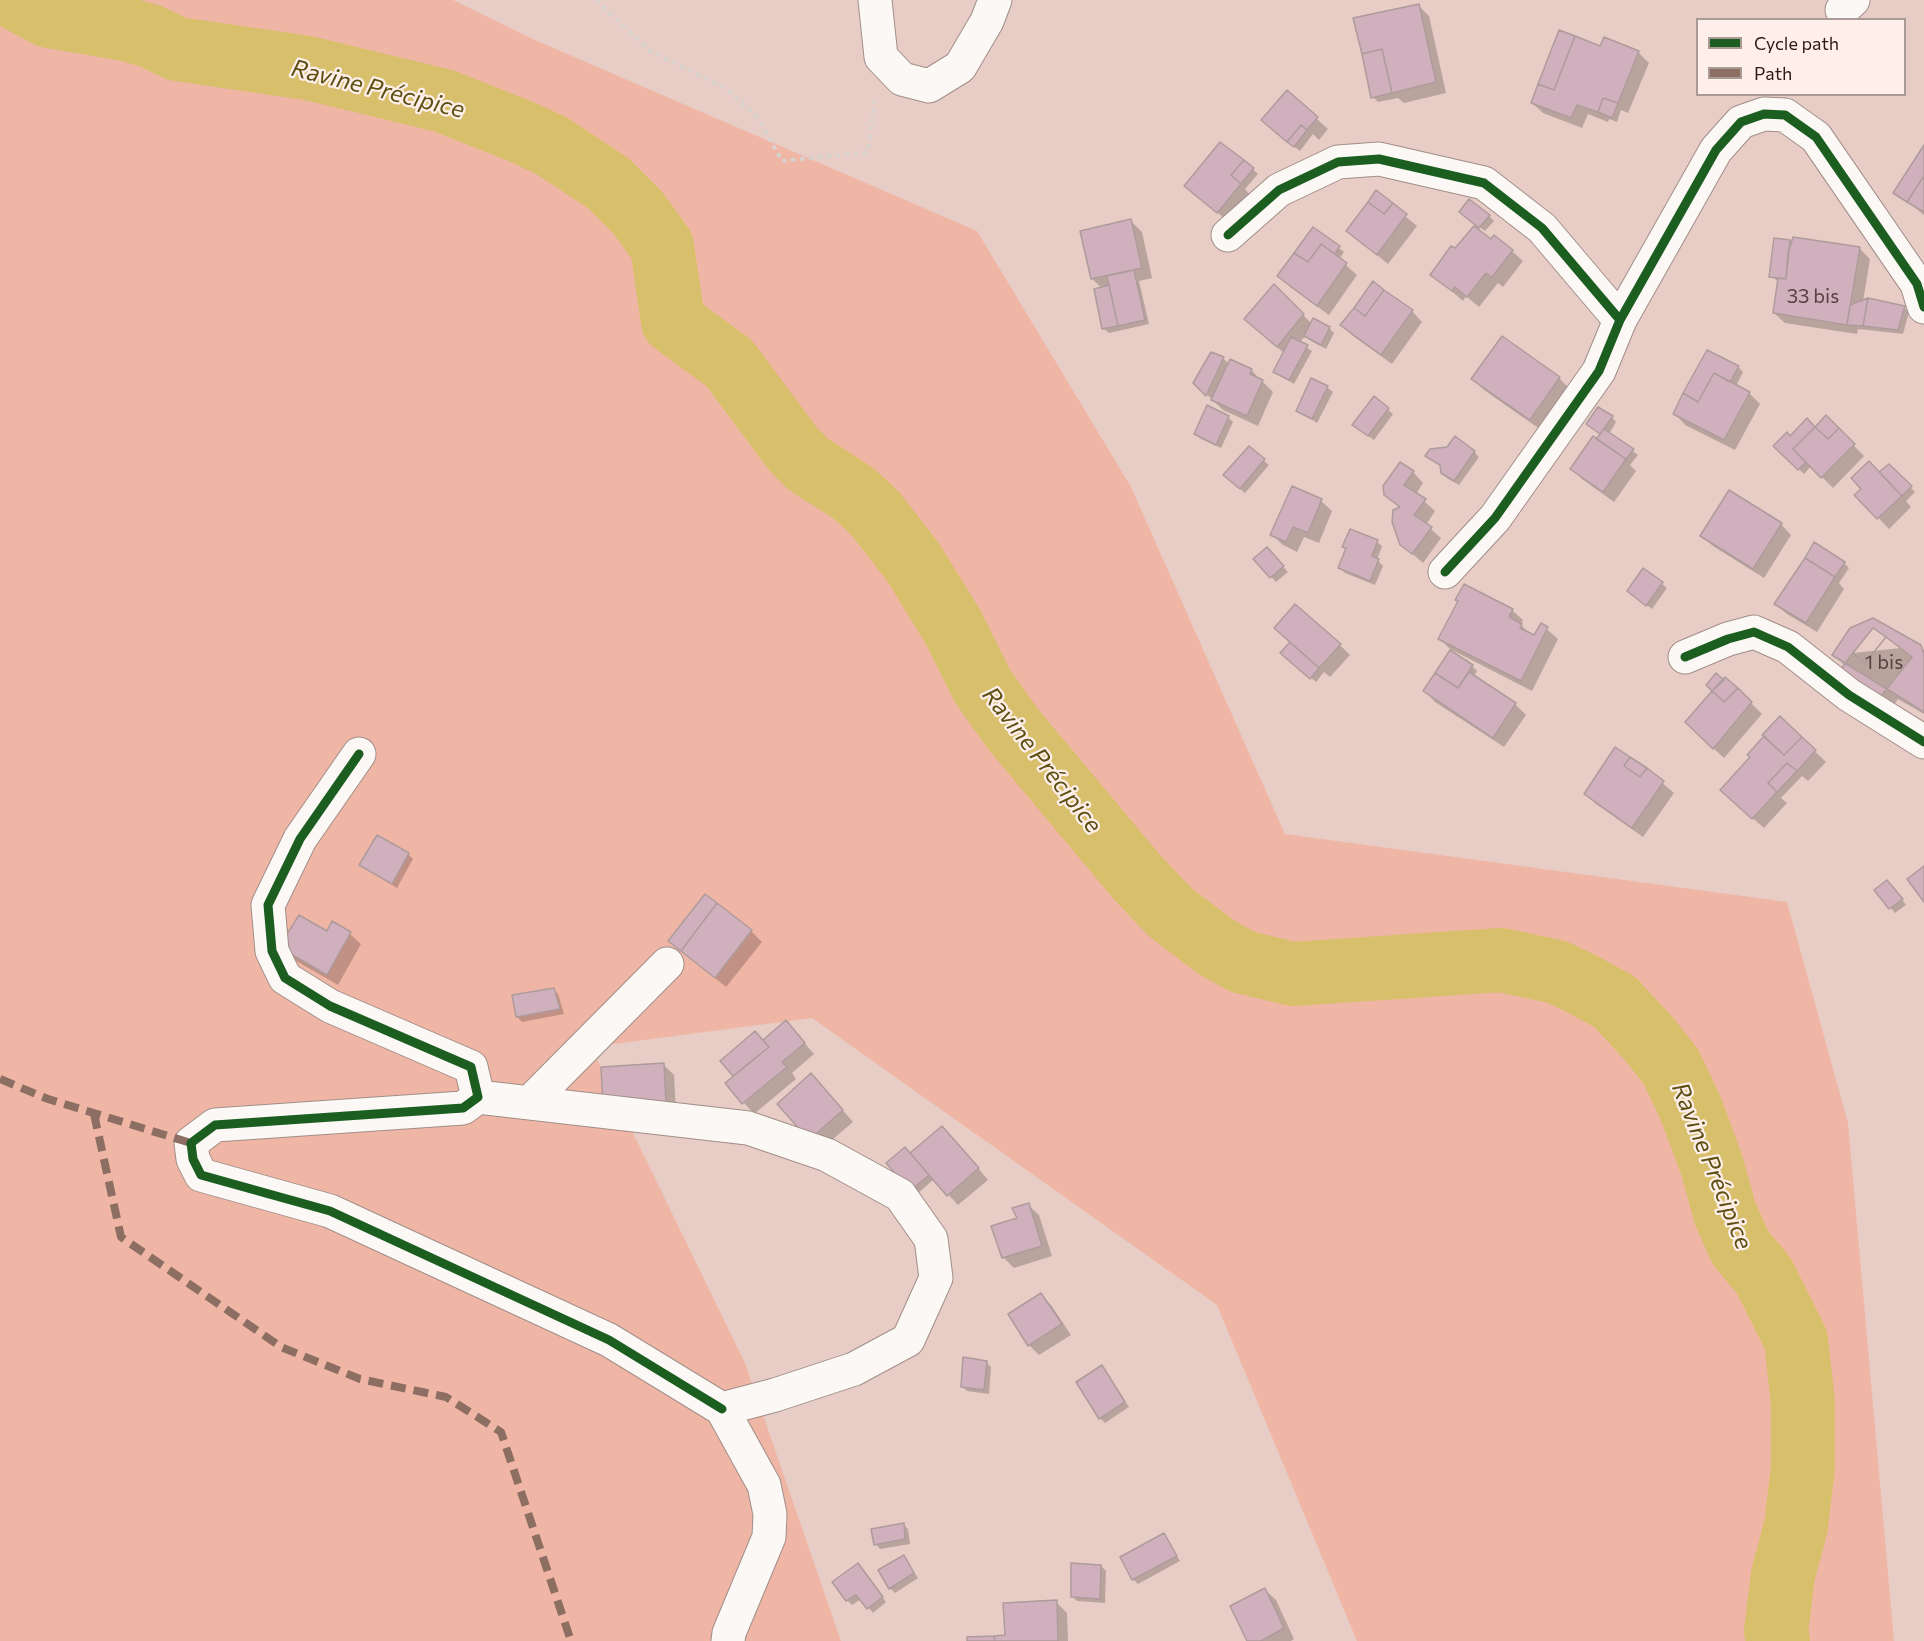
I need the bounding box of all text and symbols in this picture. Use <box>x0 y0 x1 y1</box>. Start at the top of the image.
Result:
legend <box>1696 18 1906 96</box>
text: Cycle path <box>1754 32 1839 54</box>
water label: Ravine Précipice <box>288 54 468 124</box>
text: Path <box>1754 62 1792 84</box>
house number: 33 bis <box>1787 284 1839 308</box>
house number: 1 bis <box>1865 650 1903 674</box>
water label: Ravine Précipice <box>976 681 1108 839</box>
water label: Ravine Précipice <box>1665 1078 1759 1254</box>

